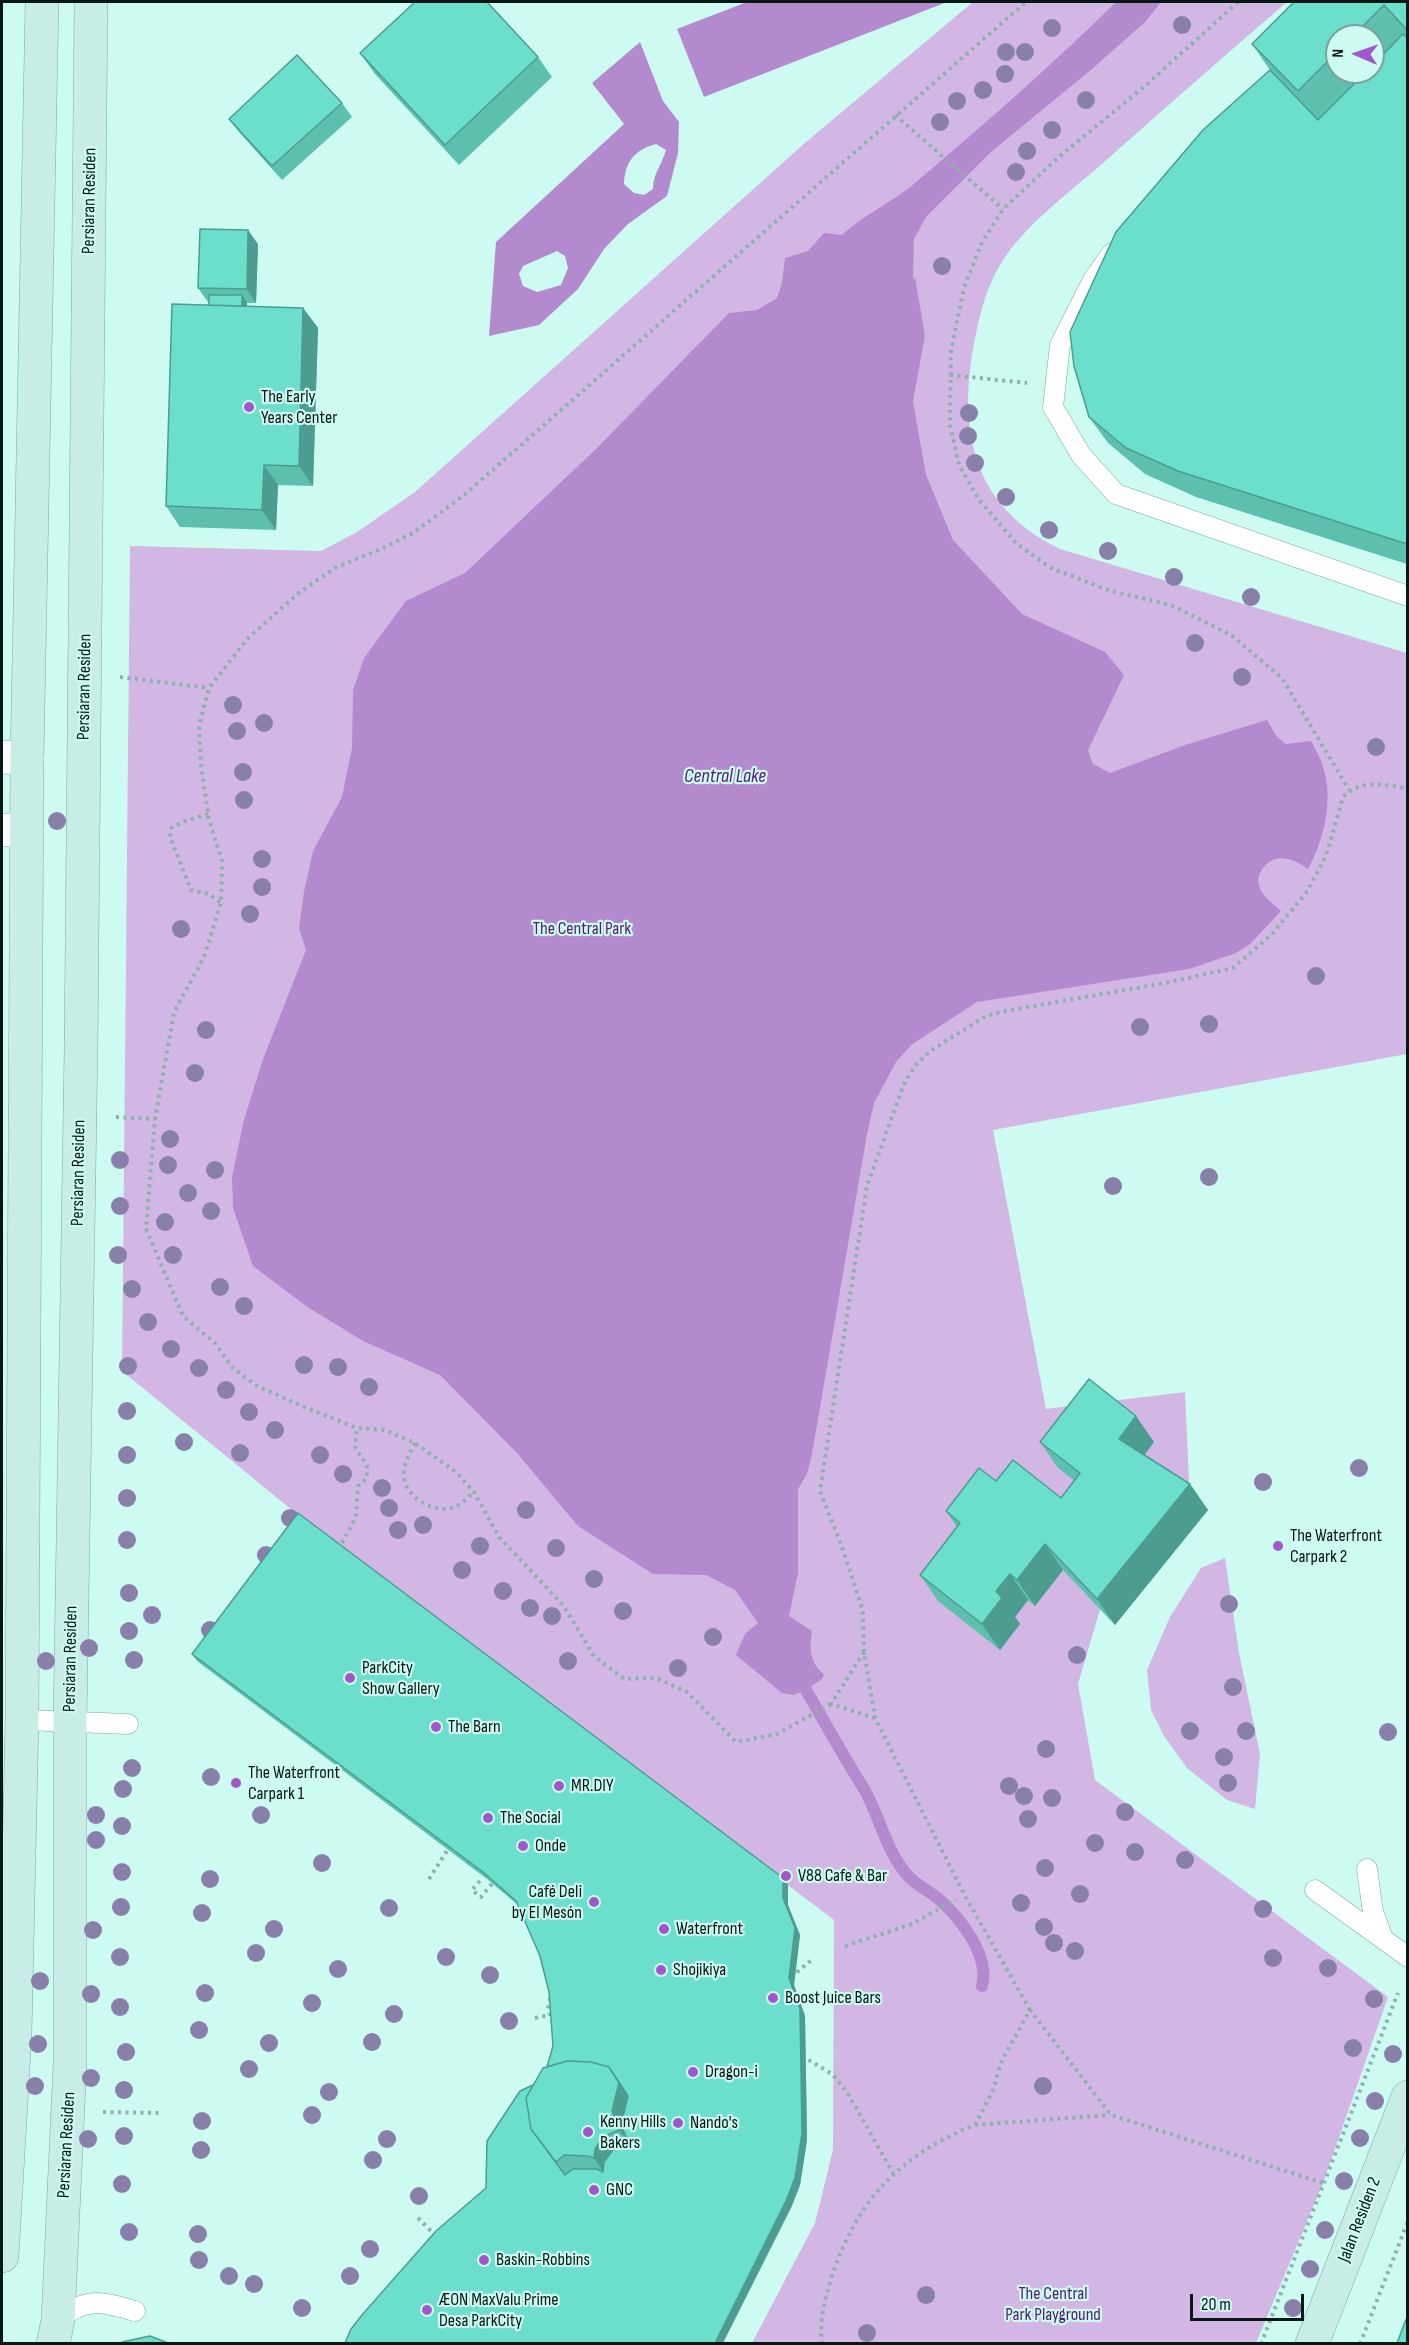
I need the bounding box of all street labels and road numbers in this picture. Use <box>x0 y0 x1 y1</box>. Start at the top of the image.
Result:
street label: Persiaran Residen <box>78 148 102 254</box>
street label: Persiaran Residen <box>73 634 97 740</box>
street label: Persiaran Residen <box>67 1120 91 1226</box>
street label: Persiaran Residen <box>59 1606 83 1712</box>
street label: Persiaran Residen <box>53 2091 81 2199</box>
street label: Jalan Residen 2 <box>1334 2174 1386 2266</box>

